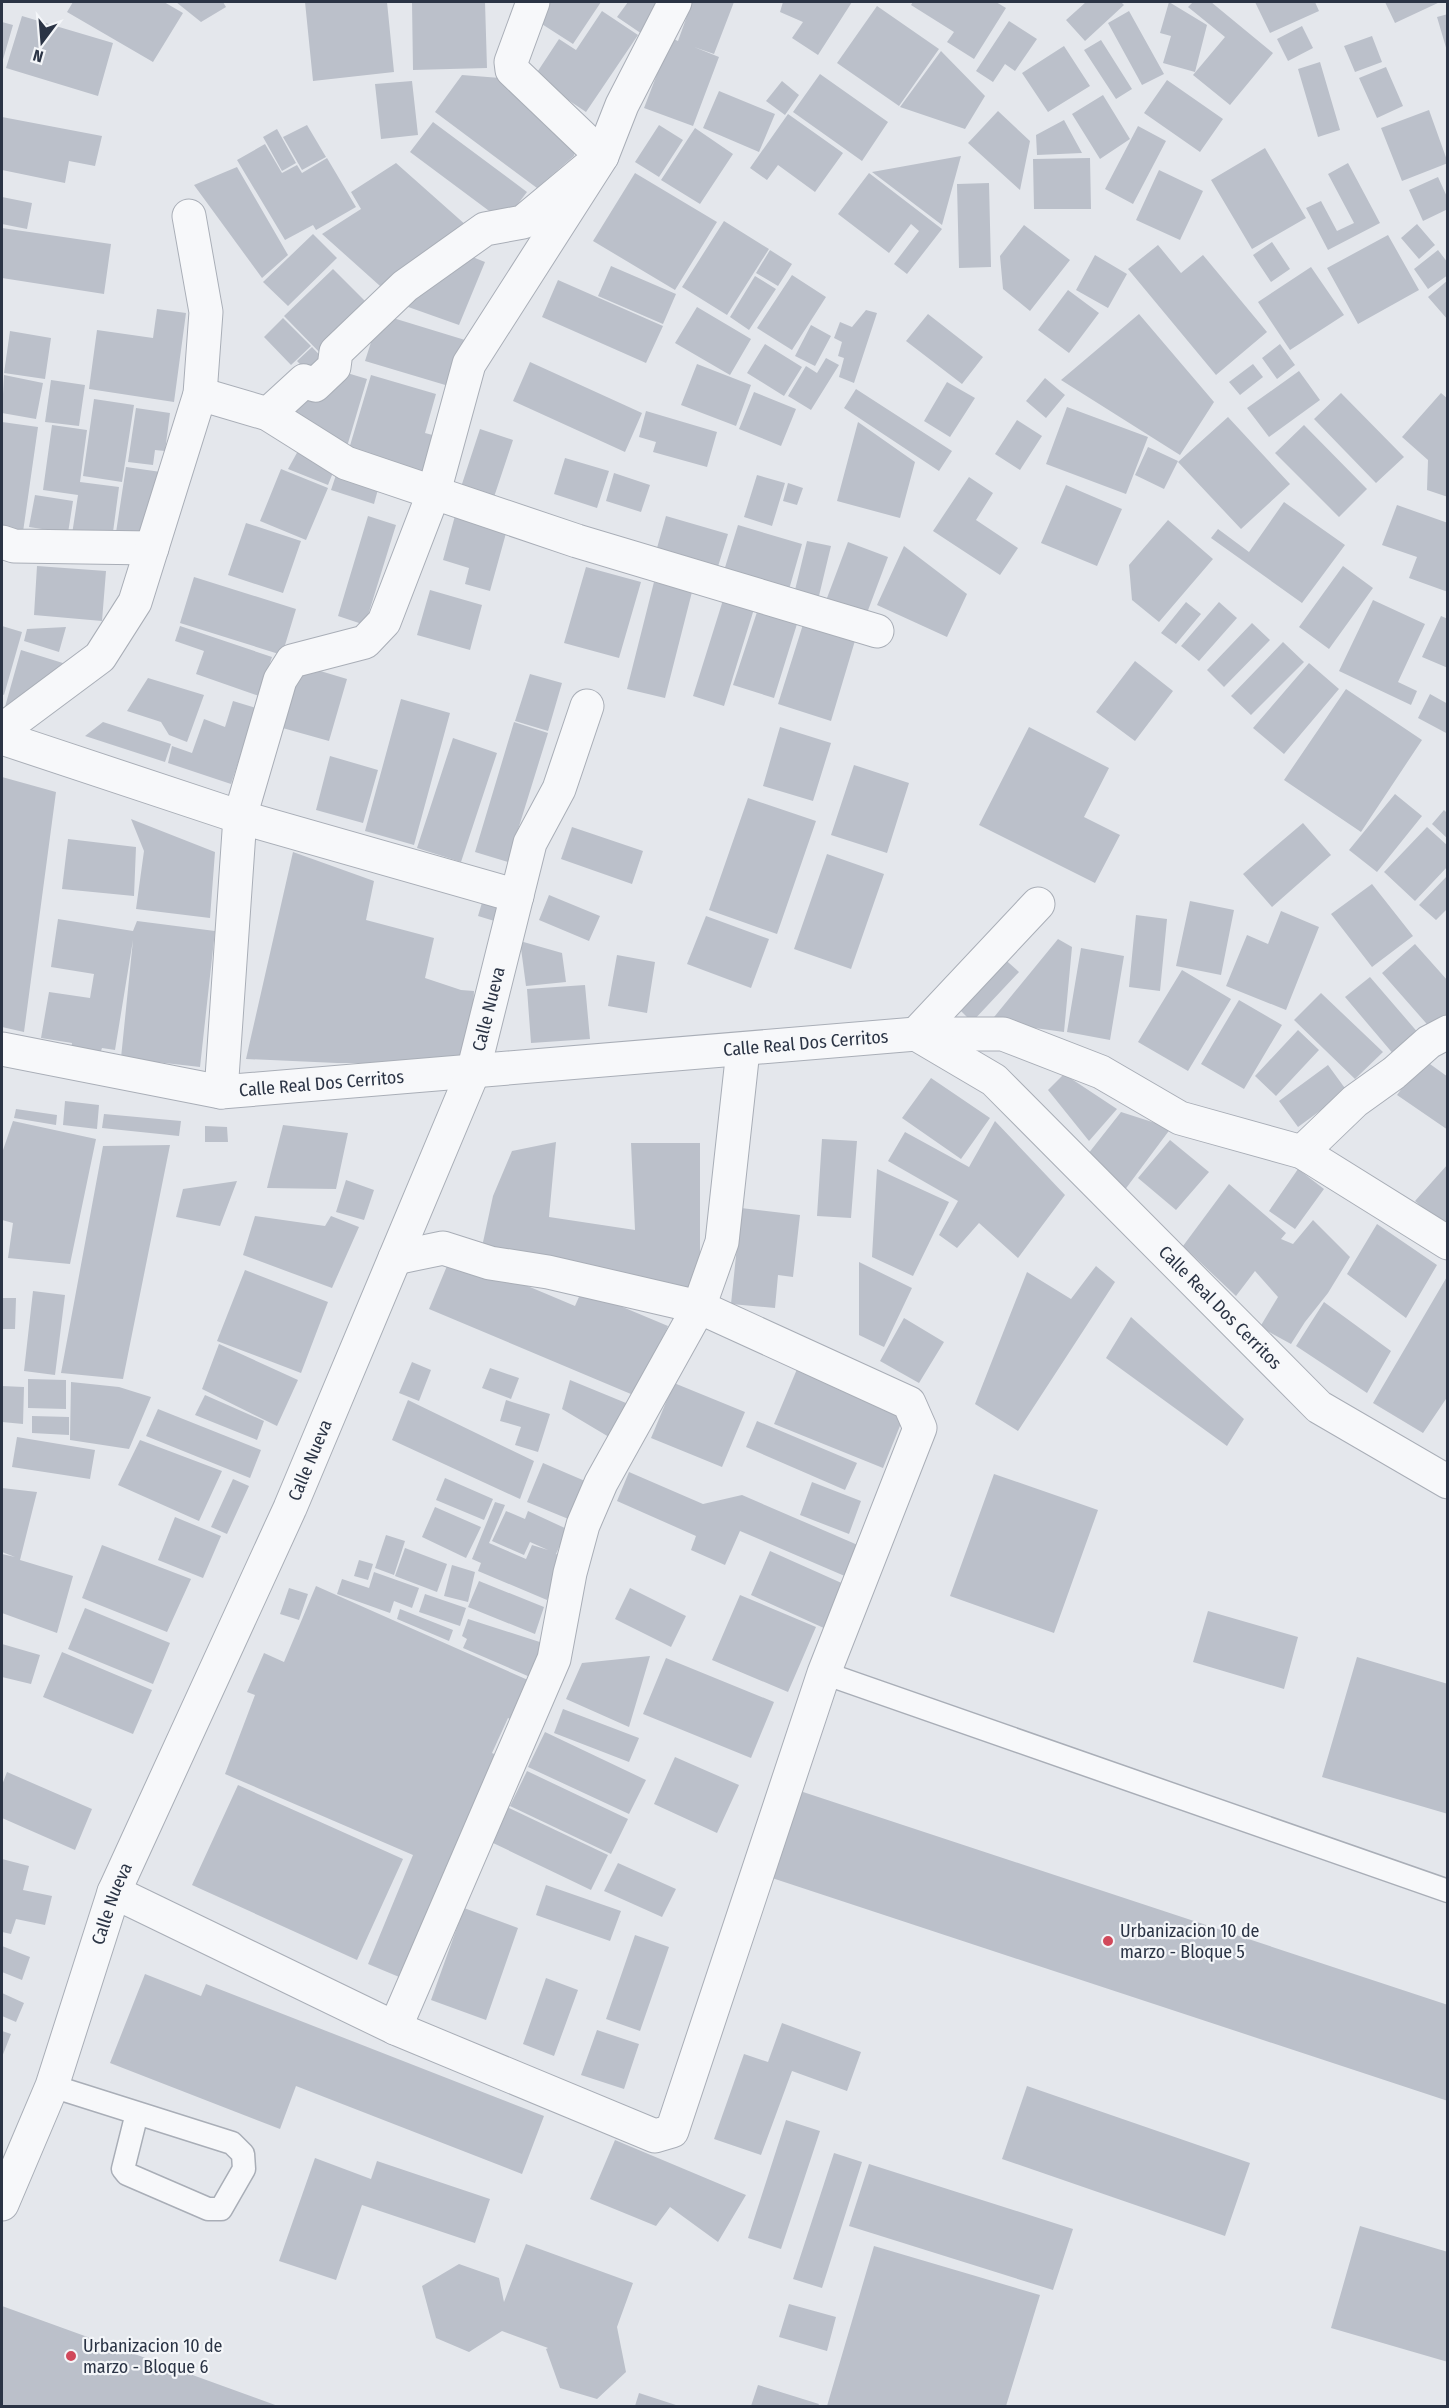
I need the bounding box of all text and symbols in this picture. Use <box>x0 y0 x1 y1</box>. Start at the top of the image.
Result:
north arrow <box>12 12 72 72</box>
text: N <box>31 45 45 66</box>
street label: Calle Nueva <box>468 964 510 1053</box>
street label: Calle Real Dos Cerritos <box>722 1025 890 1061</box>
street label: Calle Real Dos Cerritos <box>238 1066 405 1101</box>
street label: Calle Real Dos Cerritos <box>1154 1241 1287 1374</box>
street label: Calle Nueva <box>283 1416 337 1504</box>
street label: Calle Nueva <box>87 1859 137 1948</box>
place label: Urbanizacion 10 de marzo - Bloque 5 <box>1120 1920 1260 1963</box>
marker: Urbanizacion 10 de marzo - Bloque 5 <box>1101 1934 1115 1948</box>
place label: Urbanizacion 10 de marzo - Bloque 6 <box>83 2335 223 2378</box>
marker: Urbanizacion 10 de marzo - Bloque 6 <box>64 2349 78 2363</box>

